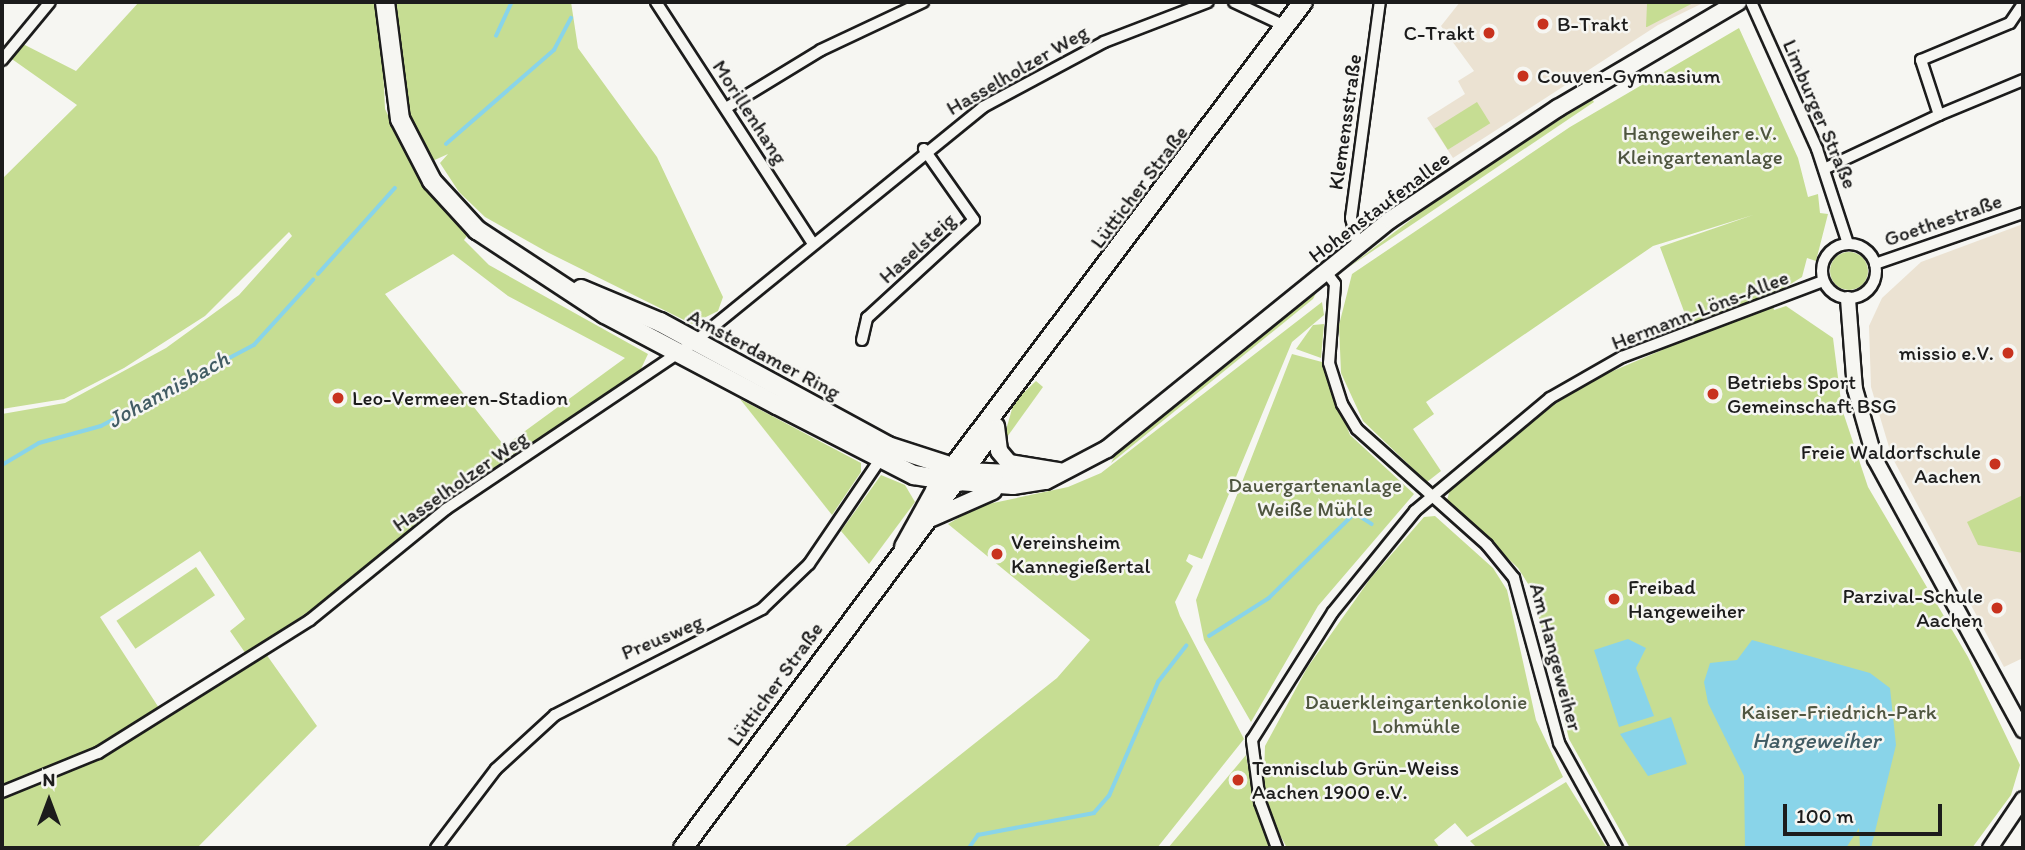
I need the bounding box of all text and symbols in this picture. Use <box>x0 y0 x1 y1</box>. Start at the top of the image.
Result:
place label: B-Trakt <box>1557 11 1629 37</box>
marker: B-Trakt <box>1535 16 1551 32</box>
street label: Hasselholzer Weg <box>942 19 1092 121</box>
place label: C-Trakt <box>1403 20 1475 46</box>
marker: C-Trakt <box>1481 25 1497 41</box>
street label: Limburger Straße <box>1777 36 1863 192</box>
street label: Klemensstraße <box>1323 52 1367 192</box>
street label: Morillenhang <box>707 55 793 169</box>
place label: Couven-Gymnasium <box>1537 63 1721 89</box>
marker: Couven-Gymnasium <box>1515 68 1531 84</box>
park label: Hangeweiher e.V. Kleingartenanlage <box>1617 120 1783 170</box>
street label: Lütticher Straße <box>1085 121 1193 253</box>
street label: Hohenstaufenallee <box>1303 146 1455 268</box>
street label: Goethestraße <box>1881 188 2005 252</box>
street label: Haselsteig <box>874 207 960 289</box>
street label: Hermann-Löns-Allee <box>1608 265 1792 355</box>
street label: Amsterdamer Ring <box>683 303 845 405</box>
place label: missio e.V. <box>1899 340 1994 366</box>
water label: Johannisbach <box>102 344 234 434</box>
marker: missio e.V. <box>2000 345 2016 361</box>
place label: Betriebs Sport Gemeinschaft BSG <box>1727 369 1897 419</box>
place label: Leo-Vermeeren-Stadion <box>352 385 568 411</box>
marker: Betriebs Sport Gemeinschaft BSG <box>1705 386 1721 402</box>
marker: Leo-Vermeeren-Stadion <box>330 390 346 406</box>
street label: Hasselholzer Weg <box>388 425 532 537</box>
place label: Freie Waldorfschule Aachen <box>1801 439 1981 489</box>
marker: Freie Waldorfschule Aachen <box>1987 456 2003 472</box>
park label: Dauergartenanlage Weiße Mühle <box>1228 472 1402 522</box>
place label: Vereinsheim Kannegießertal <box>1011 529 1150 579</box>
marker: Vereinsheim Kannegießertal <box>989 546 1005 562</box>
place label: Freibad Hangeweiher <box>1628 574 1745 624</box>
street label: Am Hangeweiher <box>1524 580 1588 734</box>
place label: Parzival-Schule Aachen <box>1842 583 1983 633</box>
marker: Freibad Hangeweiher <box>1606 591 1622 607</box>
marker: Parzival-Schule Aachen <box>1989 600 2005 616</box>
street label: Preusweg <box>617 609 707 665</box>
street label: Lütticher Straße <box>721 617 829 751</box>
park label: Dauerkleingartenkolonie Lohmühle <box>1305 689 1527 739</box>
park label: Kaiser-Friedrich-Park <box>1741 699 1937 725</box>
water label: Hangeweiher <box>1752 726 1880 754</box>
place label: Tennisclub Grün-Weiss Aachen 1900 e.V. <box>1252 755 1459 805</box>
north arrow <box>14 766 84 836</box>
text: N <box>43 768 55 791</box>
marker: Tennisclub Grün-Weiss Aachen 1900 e.V. <box>1230 772 1246 788</box>
scale bar <box>1787 790 1946 834</box>
text: 100 m <box>1796 803 1854 828</box>

